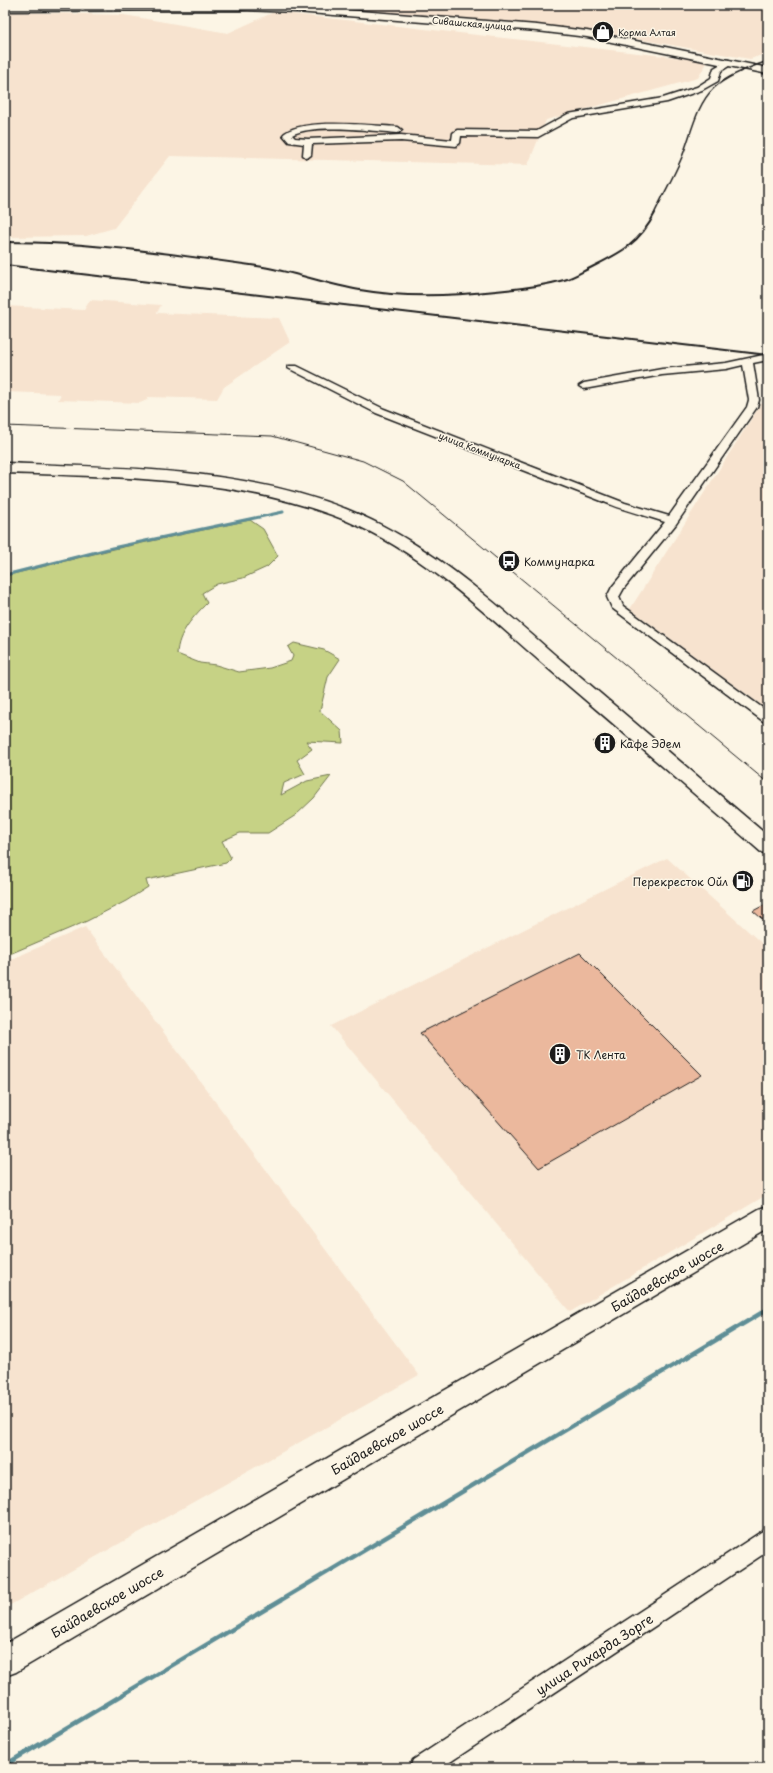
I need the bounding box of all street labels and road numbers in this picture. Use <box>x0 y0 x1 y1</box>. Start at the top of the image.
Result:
street label: Сивашская улица <box>431 13 513 33</box>
street label: улица Коммунарка <box>437 428 524 472</box>
street label: Байдаевское шоссе <box>607 1236 727 1316</box>
street label: Байдаевское шоссе <box>327 1399 447 1479</box>
street label: Байдаевское шоссе <box>47 1562 167 1642</box>
street label: улица Рихарда Зорге <box>532 1609 656 1699</box>

